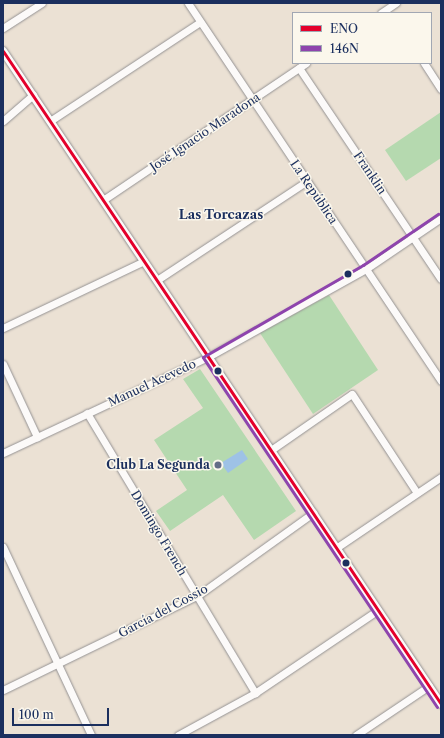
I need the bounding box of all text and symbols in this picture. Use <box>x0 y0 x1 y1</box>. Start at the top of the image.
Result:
legend <box>292 12 432 64</box>
text: ENO <box>330 21 358 36</box>
text: 146N <box>330 41 359 56</box>
street label: José Ignacio Maradona <box>147 90 263 174</box>
street label: Franklin <box>351 149 389 197</box>
street label: La República <box>287 157 341 227</box>
district label: Las Torcazas <box>179 206 263 222</box>
unlabelled marker <box>343 269 353 279</box>
street label: Manuel Acevedo <box>106 356 198 410</box>
unlabelled marker <box>213 366 223 376</box>
place label: Club La Segunda <box>106 458 210 472</box>
marker: Club La Segunda <box>213 460 223 470</box>
street label: Domingo French <box>128 488 190 578</box>
unlabelled marker <box>341 558 351 568</box>
street label: García del Cossio <box>116 581 210 641</box>
scale bar <box>14 700 111 726</box>
text: 100 m <box>19 707 54 722</box>

